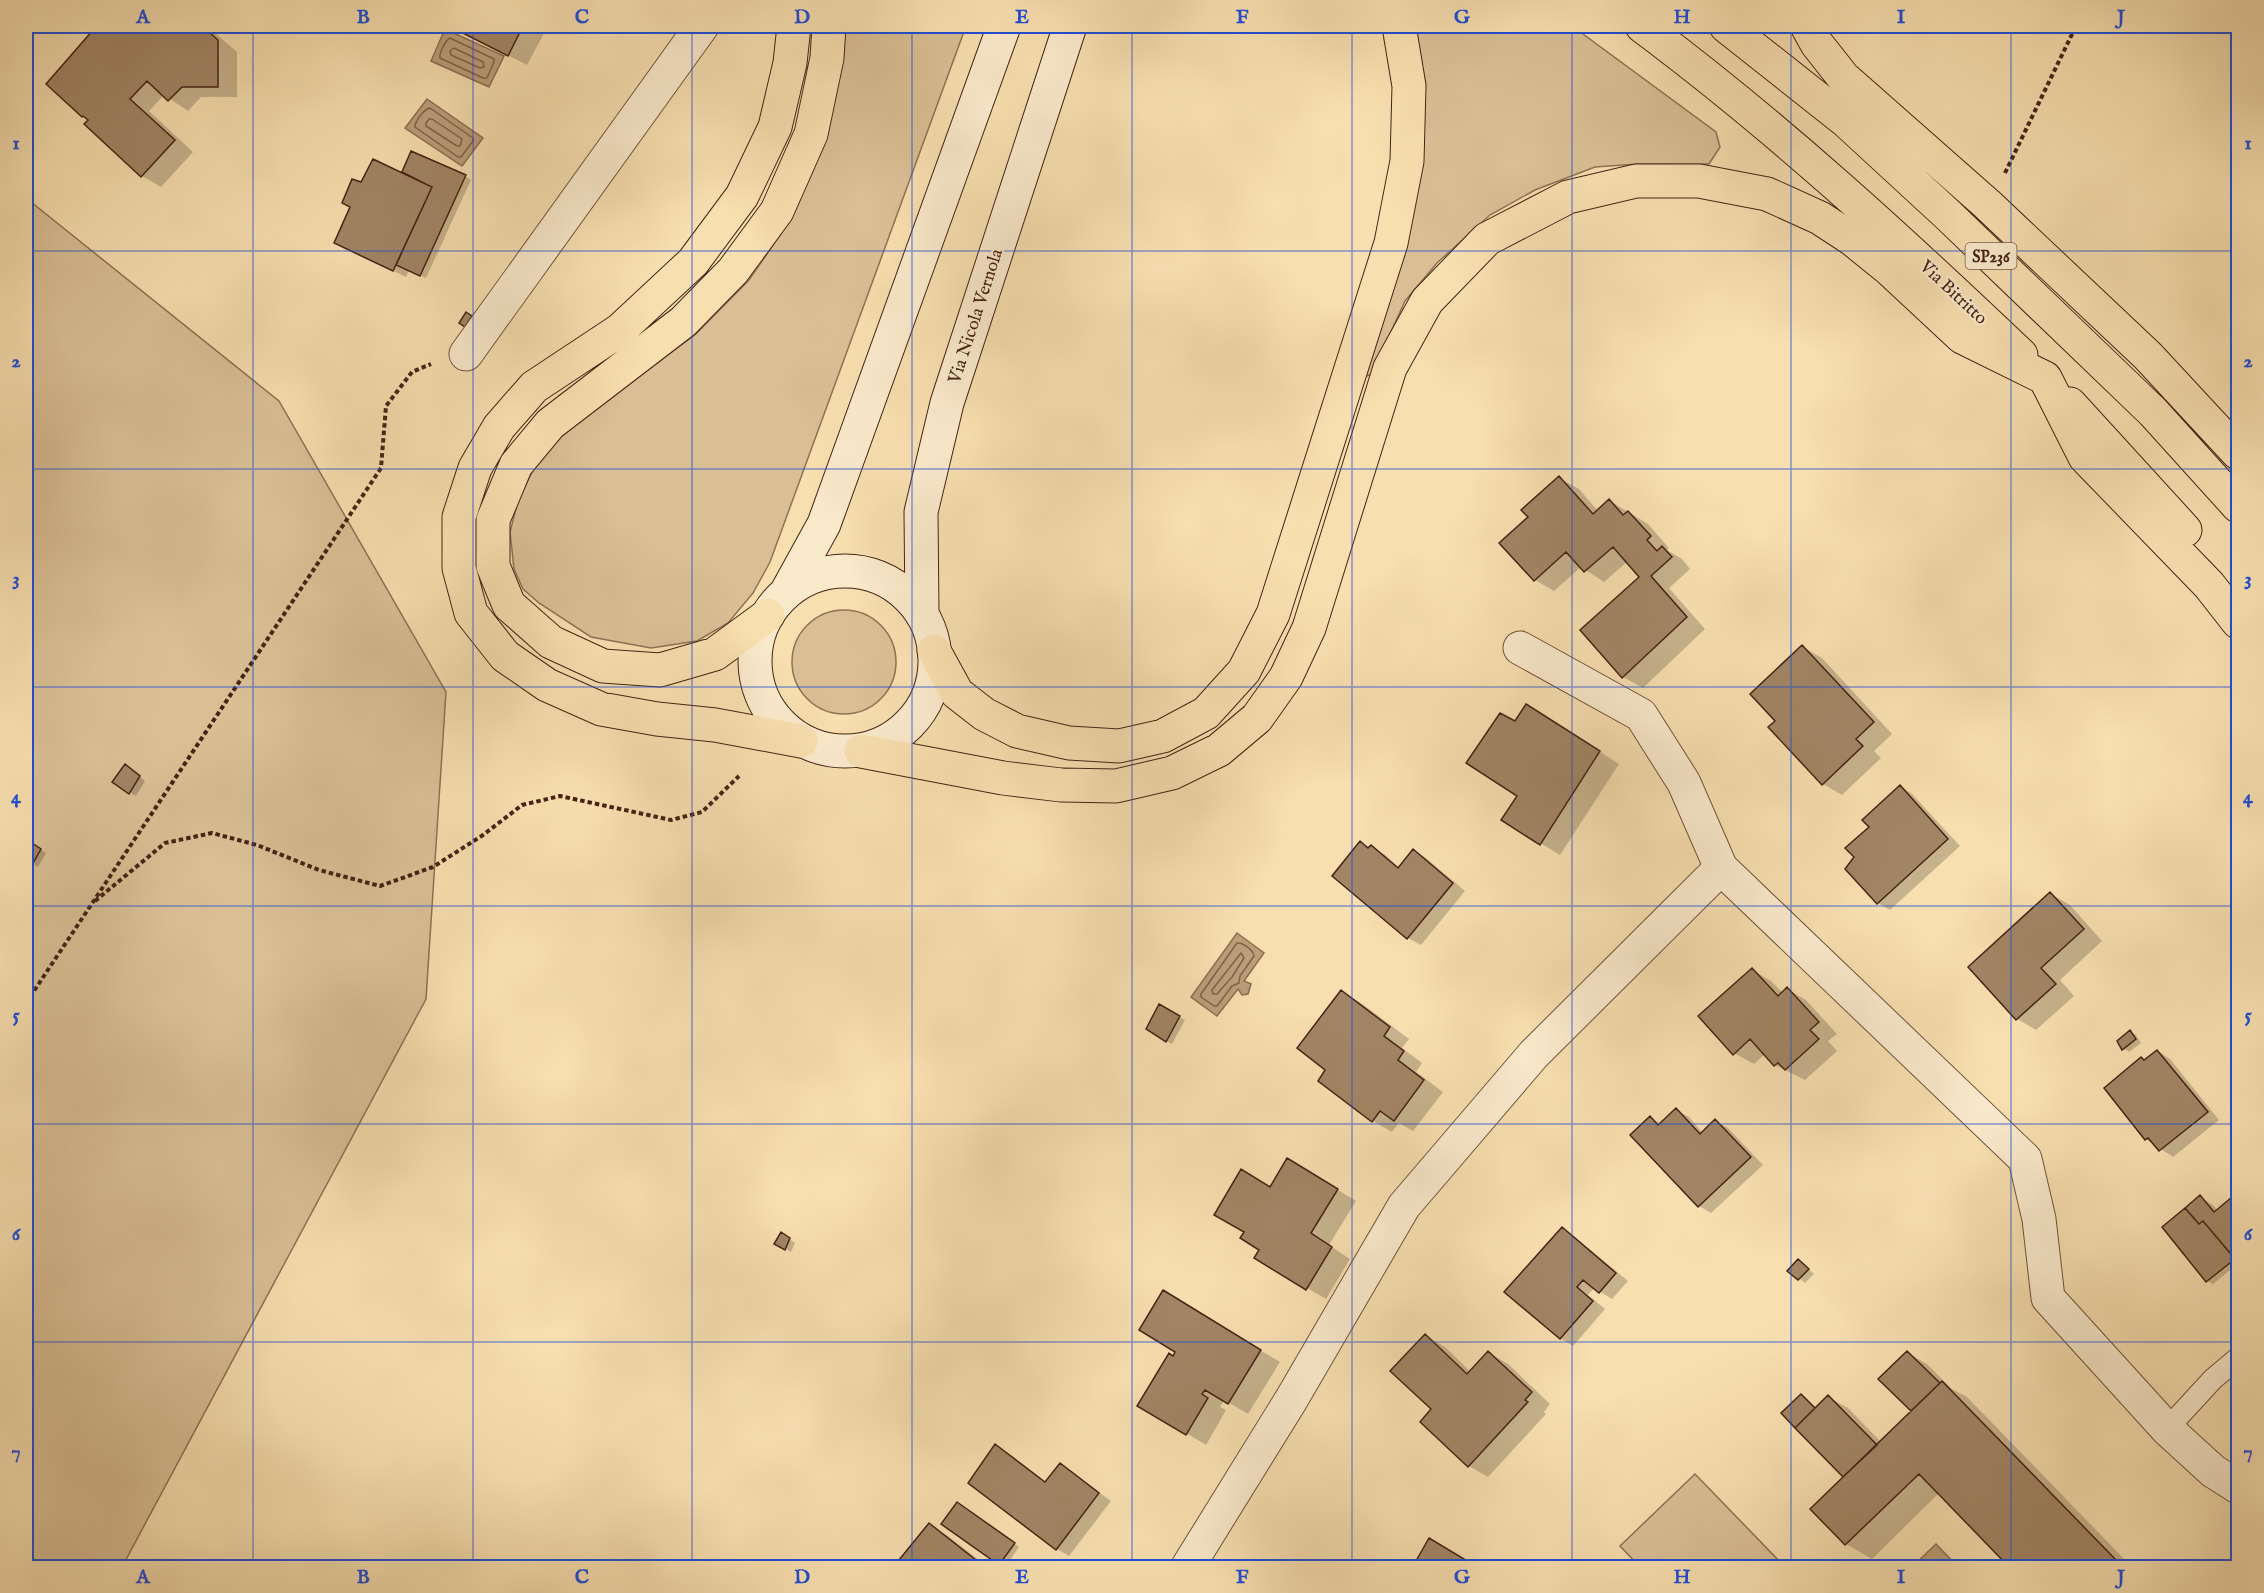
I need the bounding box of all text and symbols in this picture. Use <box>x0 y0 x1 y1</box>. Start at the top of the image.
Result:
text: A <box>135 5 151 30</box>
text: B <box>356 5 370 30</box>
text: C <box>575 5 589 30</box>
text: D <box>794 5 810 30</box>
text: E <box>1015 5 1029 30</box>
text: F <box>1236 5 1249 30</box>
text: G <box>1454 5 1471 30</box>
text: H <box>1673 5 1691 30</box>
text: I <box>1897 5 1906 30</box>
text: J <box>2114 5 2126 30</box>
text: 1 <box>12 131 20 156</box>
text: 1 <box>2244 131 2252 156</box>
road number: SP236 <box>1966 243 2016 269</box>
street label: Via Nicola Vernola <box>944 246 1009 388</box>
street label: Via Bitritto <box>1913 255 1992 331</box>
text: 2 <box>11 349 21 374</box>
text: 2 <box>2243 349 2253 374</box>
text: 3 <box>12 567 20 592</box>
text: 3 <box>2244 567 2252 592</box>
text: 4 <box>11 785 22 810</box>
text: 4 <box>2243 785 2254 810</box>
text: 5 <box>12 1003 20 1028</box>
text: 5 <box>2244 1003 2252 1028</box>
text: 6 <box>12 1222 22 1247</box>
text: 6 <box>2244 1222 2254 1247</box>
text: 7 <box>11 1440 21 1465</box>
text: 7 <box>2243 1440 2253 1465</box>
text: A <box>135 1565 151 1590</box>
text: B <box>356 1565 370 1590</box>
text: C <box>575 1565 589 1590</box>
text: D <box>794 1565 810 1590</box>
text: E <box>1015 1565 1029 1590</box>
text: F <box>1236 1565 1249 1590</box>
text: G <box>1454 1565 1471 1590</box>
text: H <box>1673 1565 1691 1590</box>
text: I <box>1897 1565 1906 1590</box>
text: J <box>2114 1565 2126 1590</box>

